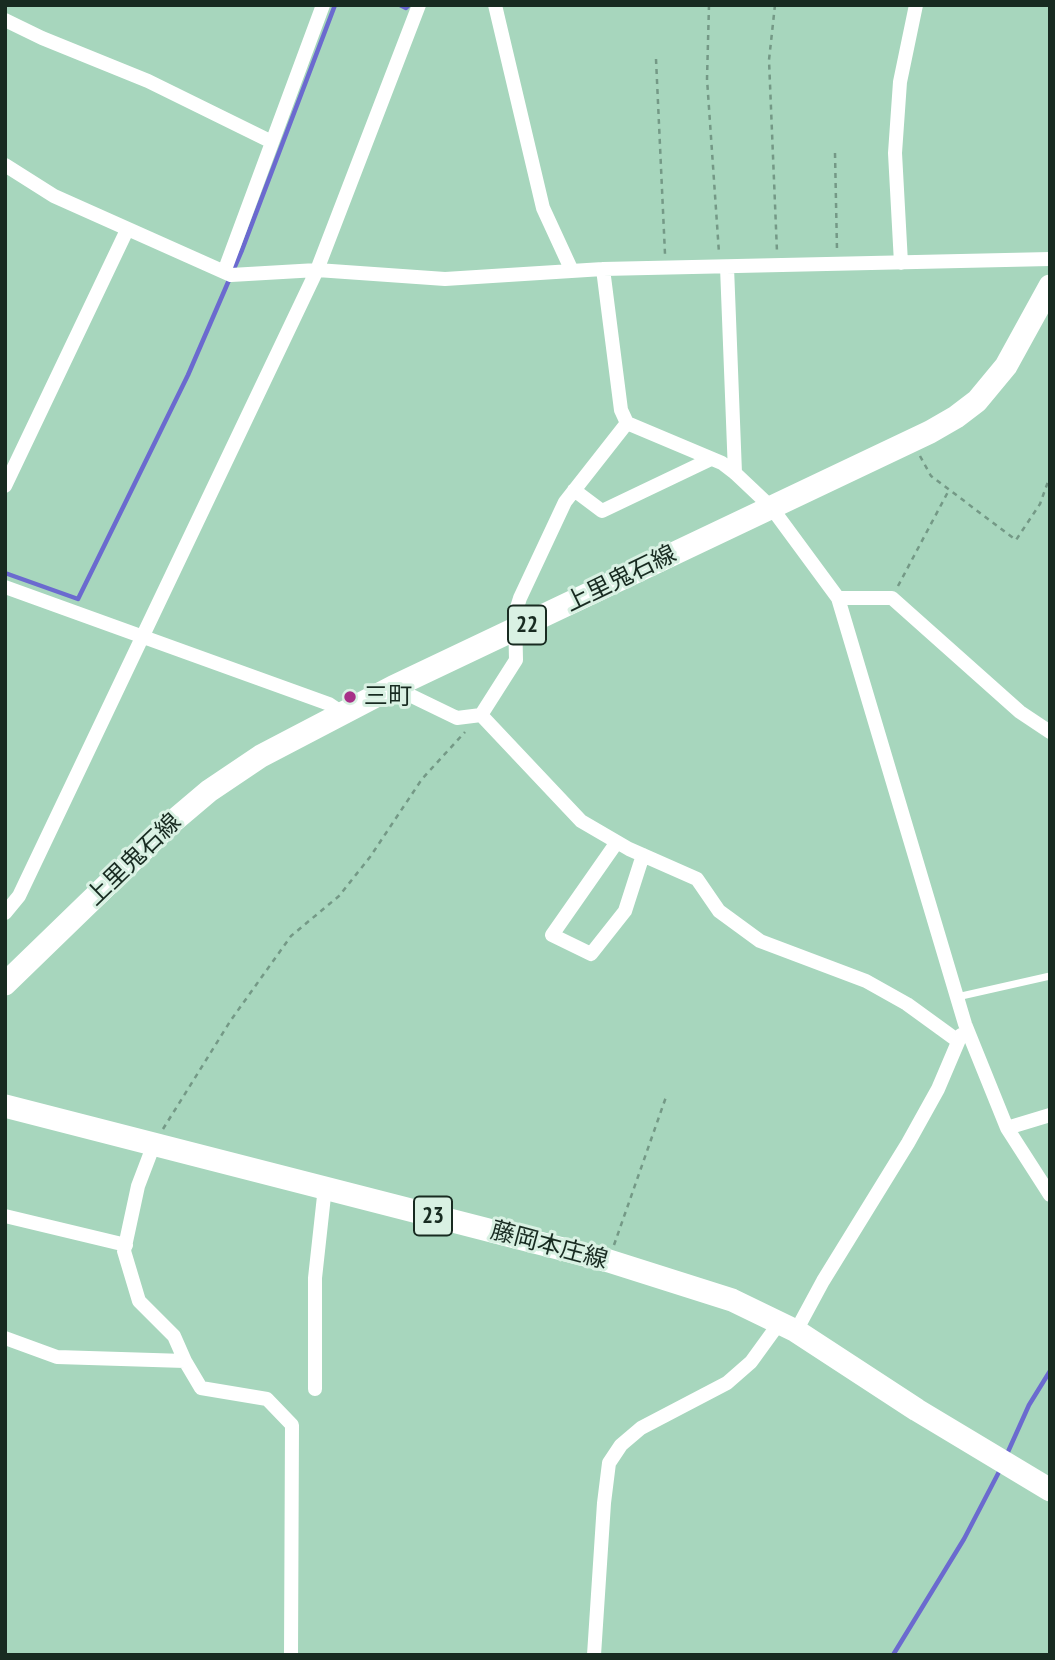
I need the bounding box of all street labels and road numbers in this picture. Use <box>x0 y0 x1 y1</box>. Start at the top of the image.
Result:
street label: 上里鬼石線 <box>561 540 681 618</box>
road number: 22 <box>508 606 546 645</box>
street label: 上里鬼石線 <box>81 808 187 912</box>
road number: 23 <box>414 1196 452 1236</box>
street label: 藤岡本庄線 <box>487 1217 611 1275</box>

